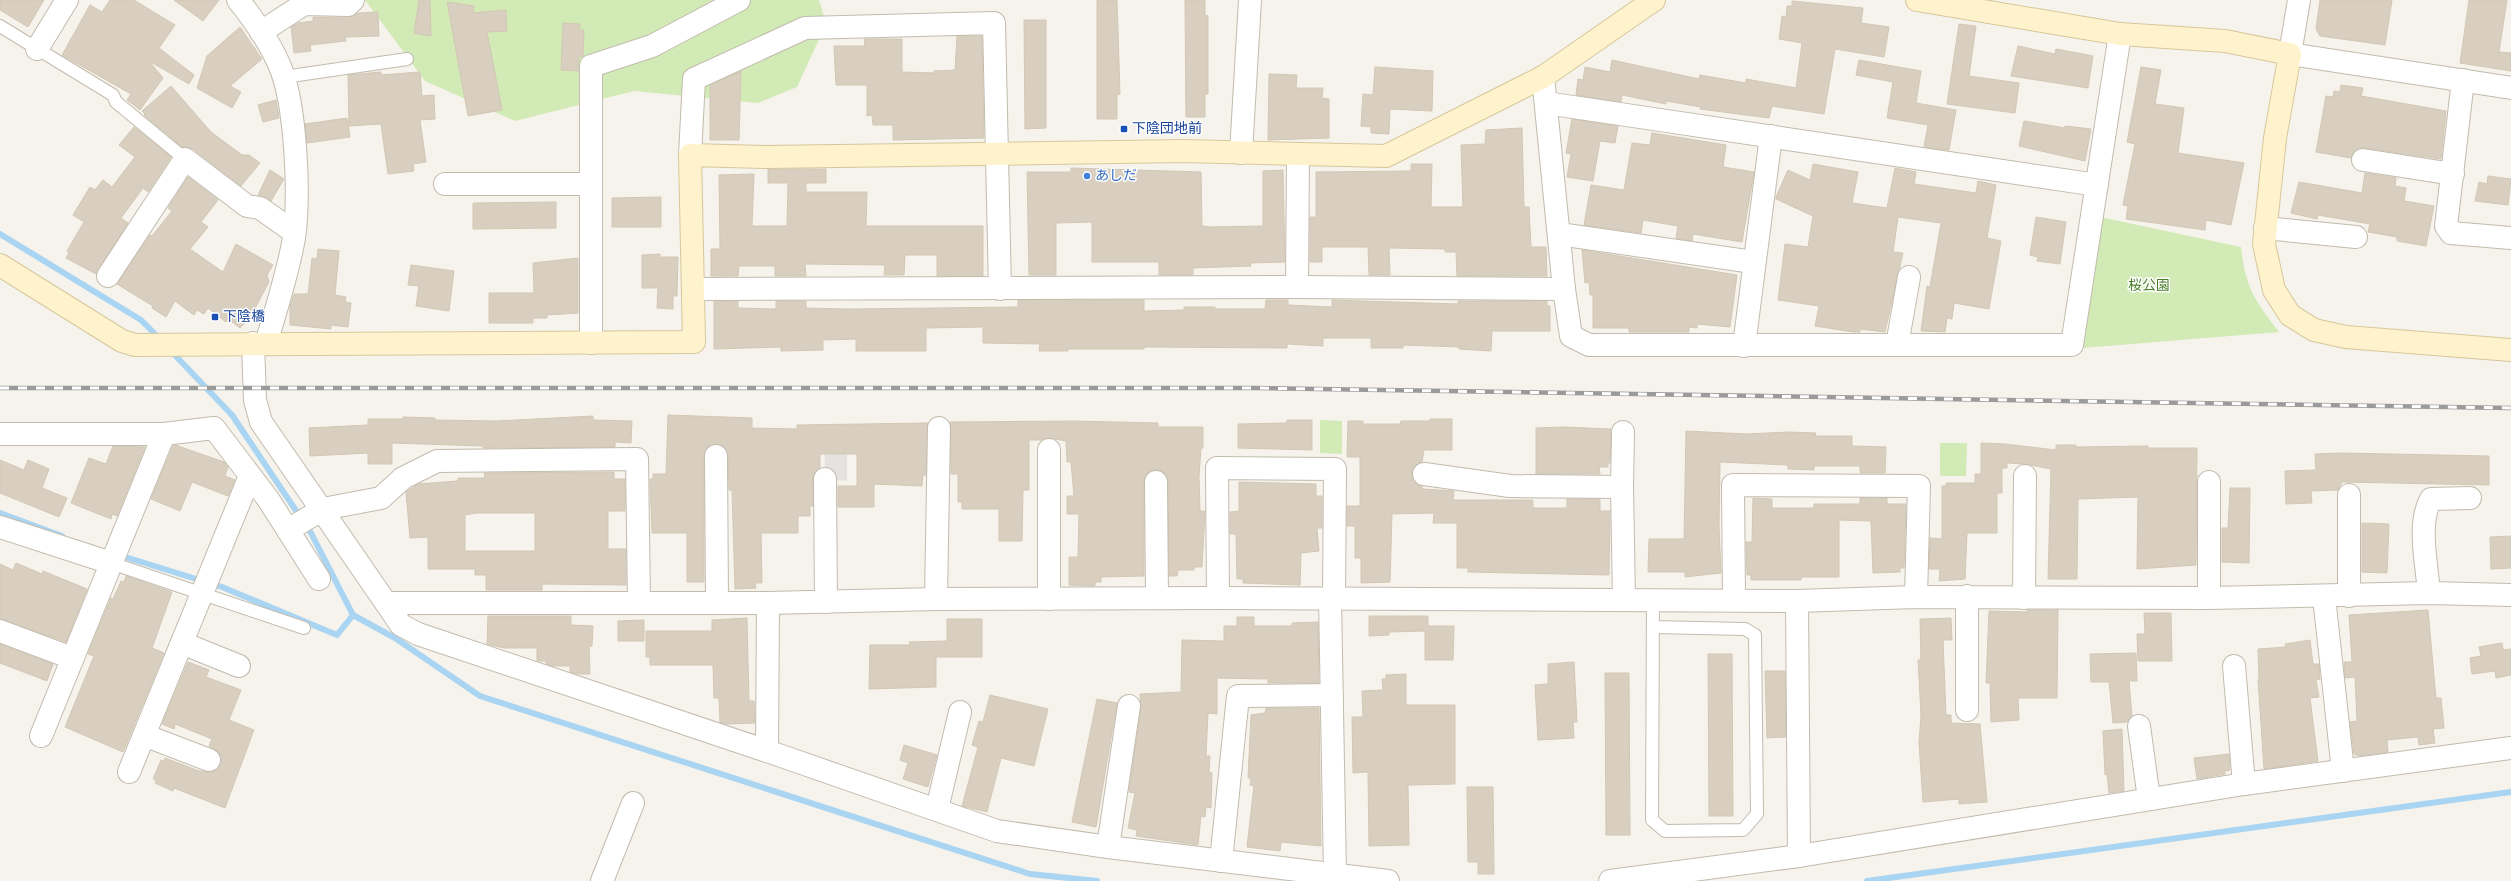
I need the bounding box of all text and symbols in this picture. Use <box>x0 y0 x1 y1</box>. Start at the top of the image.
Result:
place label: 下陰団地前 <box>1132 119 1202 139</box>
marker: 下陰団地前 <box>1119 124 1129 134</box>
place label: あしだ <box>1095 166 1137 186</box>
marker: あしだ <box>1082 171 1092 181</box>
park label: 桜公園 <box>2128 276 2170 296</box>
place label: 下陰橋 <box>223 307 265 327</box>
marker: 下陰橋 <box>210 312 220 322</box>

